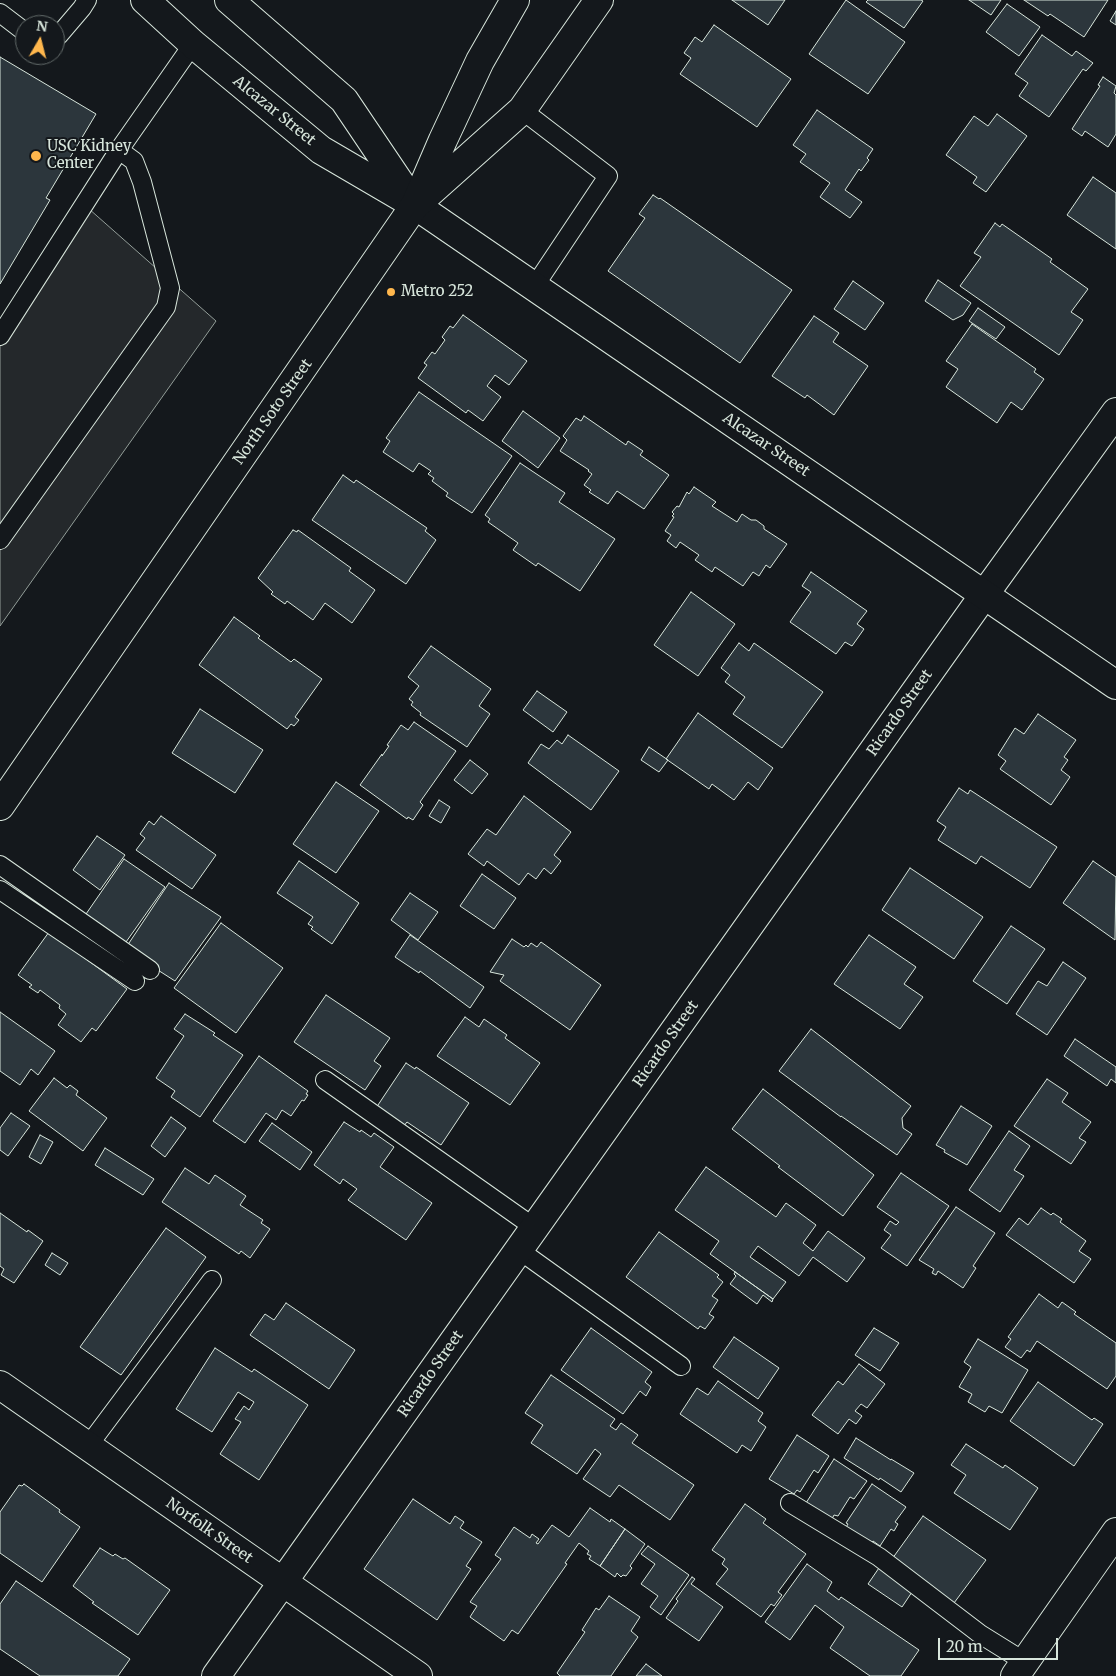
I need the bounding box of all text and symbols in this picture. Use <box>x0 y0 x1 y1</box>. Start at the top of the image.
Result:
north arrow <box>15 15 65 65</box>
text: N <box>35 16 49 36</box>
street label: Alcazar Street <box>229 72 319 150</box>
place label: USC Kidney Center <box>47 138 131 173</box>
marker: USC Kidney Center <box>29 149 43 163</box>
place label: Metro 252 <box>401 283 474 301</box>
marker: Metro 252 <box>385 286 397 298</box>
street label: North Soto Street <box>230 356 316 468</box>
street label: Alcazar Street <box>719 409 813 481</box>
street label: Ricardo Street <box>864 666 936 760</box>
street label: Ricardo Street <box>630 997 702 1091</box>
street label: Ricardo Street <box>395 1327 467 1421</box>
street label: Norfolk Street <box>162 1494 256 1568</box>
scale bar <box>941 1628 1061 1660</box>
text: 20 m <box>946 1637 983 1656</box>

